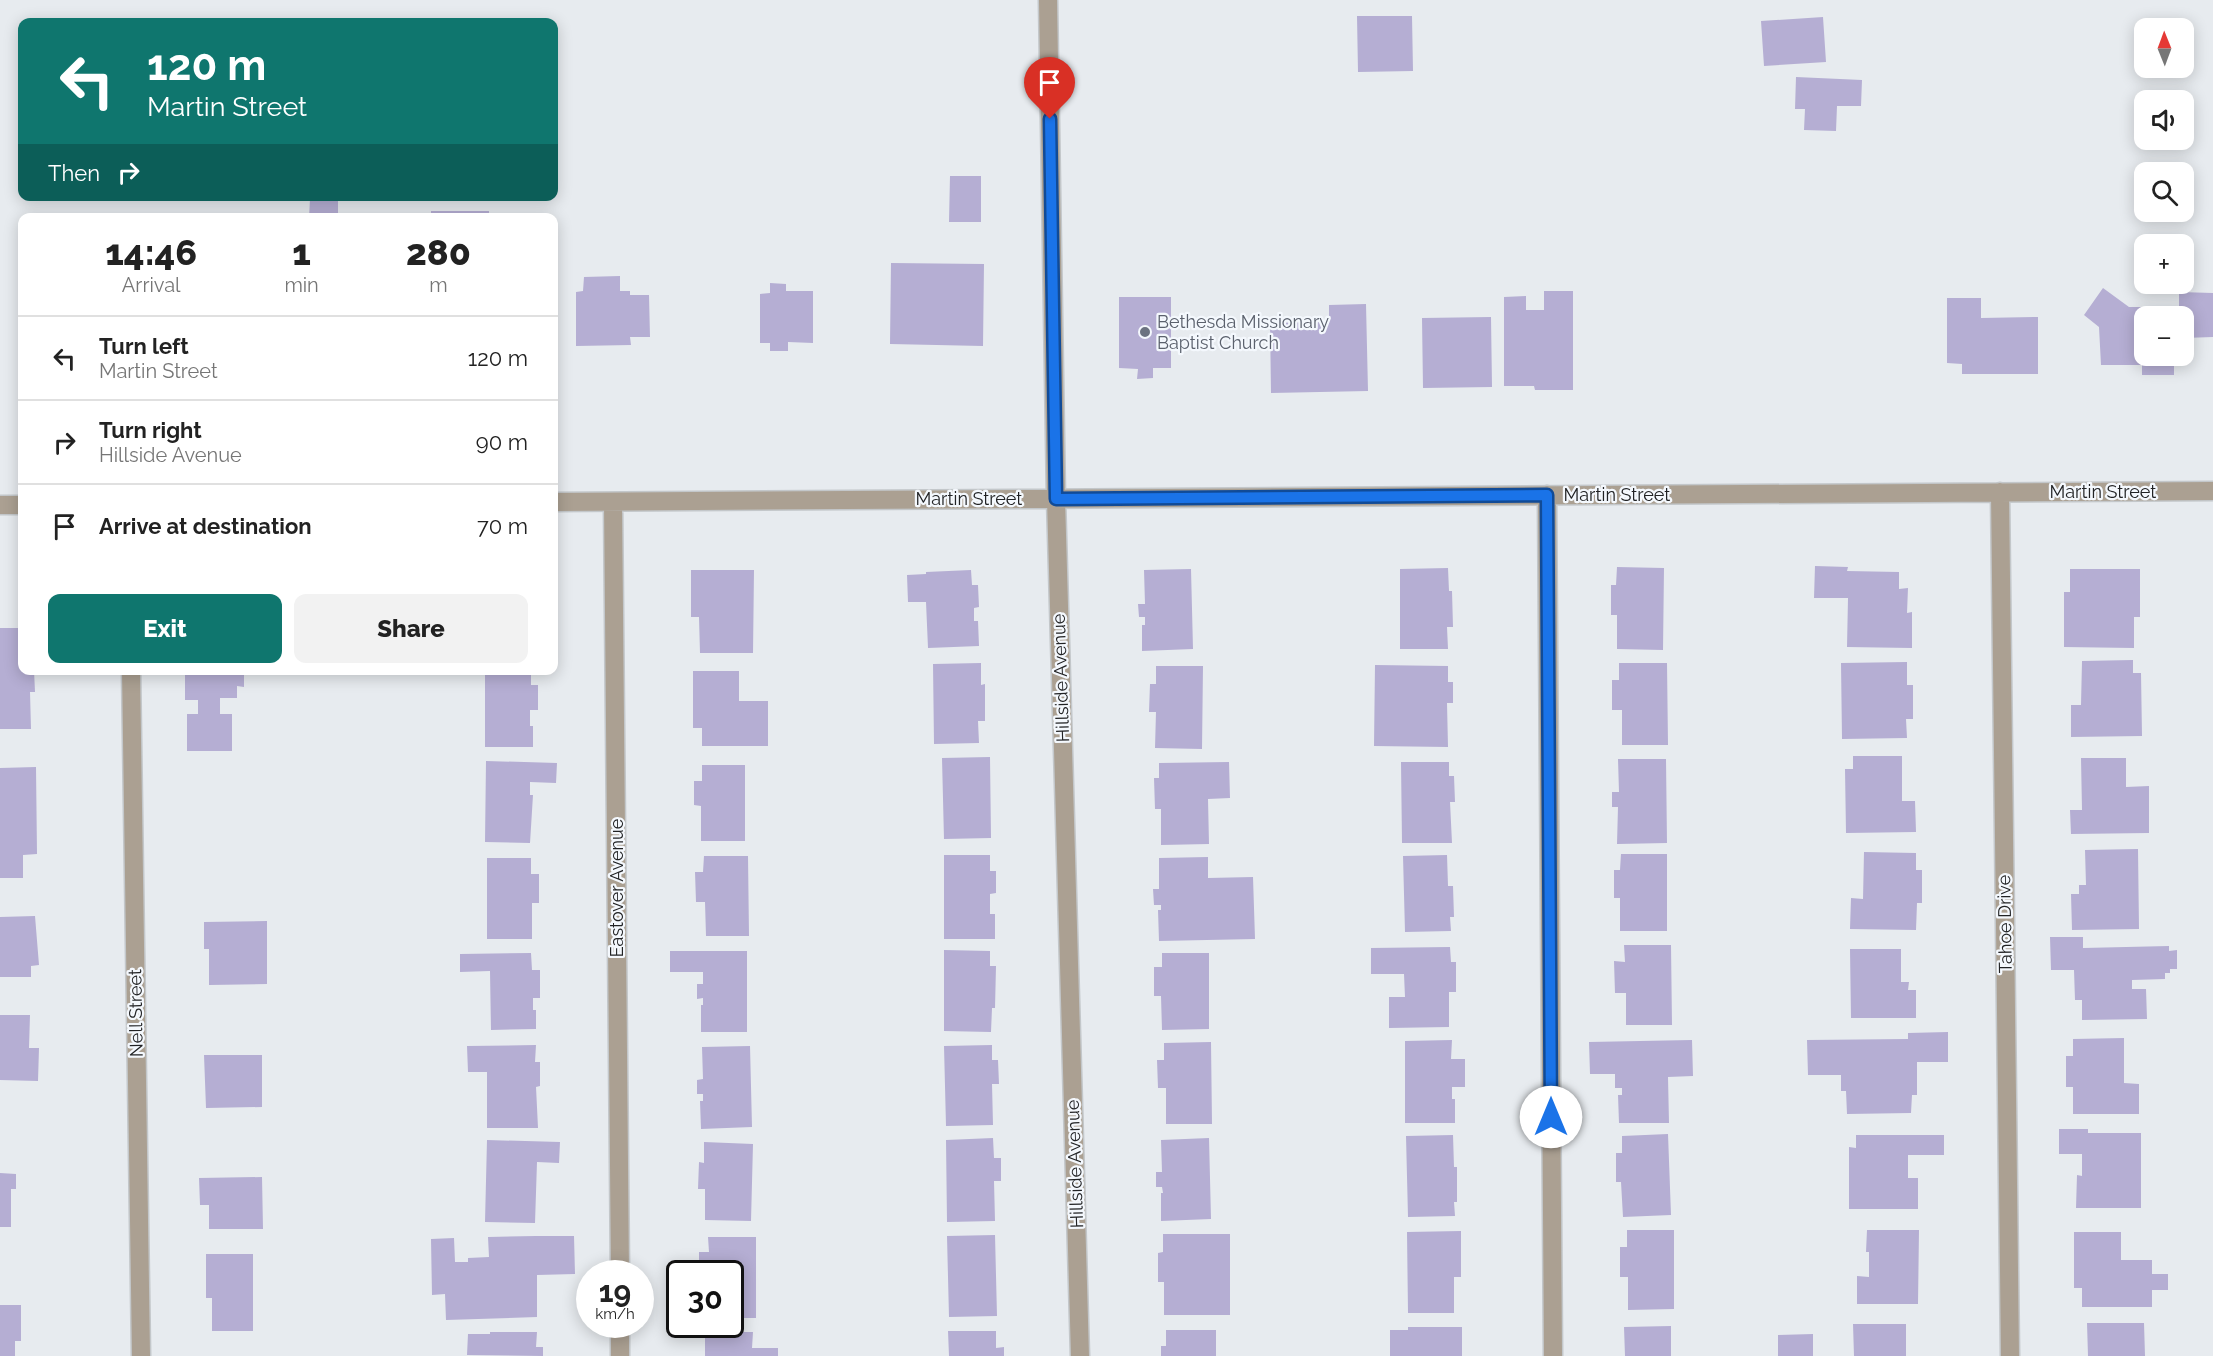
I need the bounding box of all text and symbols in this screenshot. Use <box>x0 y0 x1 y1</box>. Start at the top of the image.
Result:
north arrow <box>2134 18 2194 78</box>
map controls <box>2134 18 2194 366</box>
text: 120 m <box>147 41 266 90</box>
icon: left <box>48 42 126 120</box>
pin <box>1024 57 1075 119</box>
icon: arrive <box>1033 66 1066 99</box>
button: sound <box>2134 90 2194 150</box>
text: Martin Street <box>147 91 307 122</box>
icon: right <box>112 156 145 189</box>
text: Then <box>48 160 100 186</box>
button: search <box>2134 162 2194 222</box>
text: 14:46 <box>105 231 197 273</box>
text: 1 <box>292 231 311 273</box>
text: 280 <box>406 231 471 273</box>
button: + <box>2134 234 2194 294</box>
text: Arrival <box>122 273 181 297</box>
text: min <box>284 273 319 297</box>
text: m <box>429 273 448 297</box>
button: − <box>2134 306 2194 366</box>
place label: Bethesda Missionary Baptist Church <box>1157 311 1329 353</box>
marker: Bethesda Missionary Baptist Church <box>1138 325 1152 339</box>
text: Turn left <box>99 333 189 359</box>
icon: left <box>48 342 81 375</box>
text: 120 m <box>468 345 528 371</box>
text: Martin Street <box>99 359 218 383</box>
text: Turn right <box>99 417 202 443</box>
icon: right <box>48 426 81 459</box>
text: 90 m <box>476 429 528 455</box>
text: Hillside Avenue <box>99 443 242 467</box>
street label: Martin Street <box>2050 481 2156 502</box>
street label: Martin Street <box>1564 484 1670 505</box>
street label: Martin Street <box>916 488 1022 509</box>
icon: arrive <box>48 510 81 543</box>
text: Arrive at destination <box>99 513 312 539</box>
text: 70 m <box>477 513 528 539</box>
button: Exit <box>48 594 282 663</box>
button: Share <box>294 594 528 663</box>
street label: Hillside Avenue <box>1048 613 1073 743</box>
street label: Eastover Avenue <box>606 818 627 957</box>
street label: Tahoe Drive <box>1993 874 2016 973</box>
street label: Nell Street <box>124 969 147 1057</box>
position arrow <box>1519 1085 1583 1149</box>
street label: Hillside Avenue <box>1062 1099 1087 1229</box>
speed limit sign: 30 <box>666 1260 744 1338</box>
text: 19 <box>599 1274 631 1309</box>
text: km/h <box>595 1305 635 1323</box>

